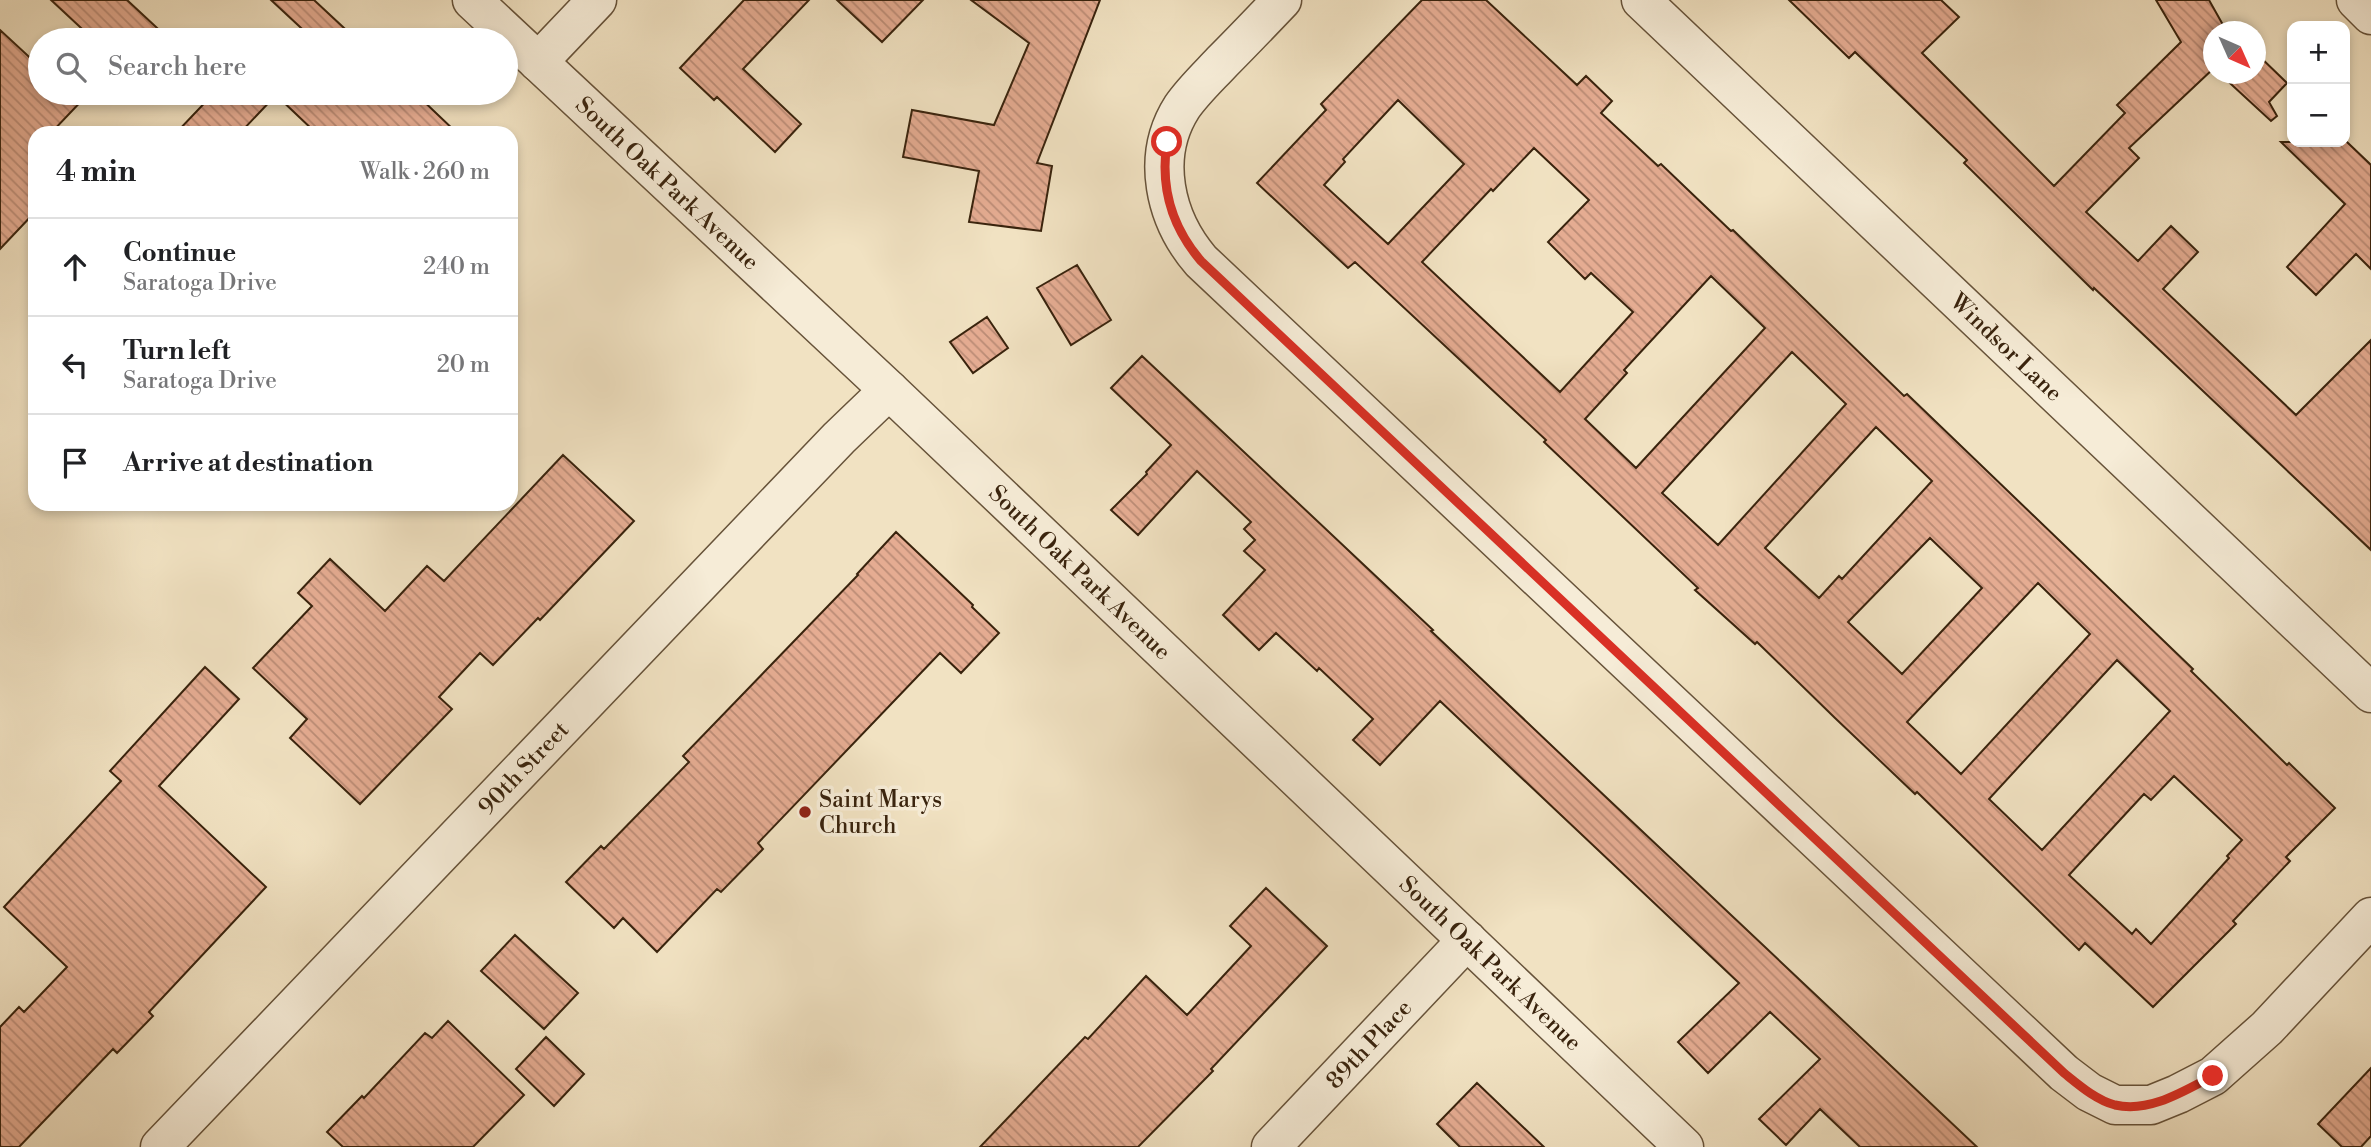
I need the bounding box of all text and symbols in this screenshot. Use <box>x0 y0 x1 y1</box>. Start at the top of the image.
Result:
north arrow <box>2203 21 2266 84</box>
map controls <box>2287 21 2350 147</box>
button: + <box>2287 21 2350 84</box>
search box <box>28 28 518 105</box>
icon: search <box>52 48 90 86</box>
text: Search here <box>108 51 247 83</box>
button: − <box>2287 84 2350 147</box>
street label: South Oak Park Avenue <box>569 91 765 276</box>
route start <box>1151 126 1182 157</box>
text: 4 min <box>56 153 136 191</box>
text: Walk · 260 m <box>360 158 490 186</box>
text: Continue <box>123 237 236 269</box>
icon: ahead <box>56 248 94 286</box>
text: 240 m <box>423 253 490 281</box>
text: Saratoga Drive <box>123 269 277 297</box>
street label: Windsor Lane <box>1943 287 2068 408</box>
text: Turn left <box>123 335 231 367</box>
icon: left <box>56 346 94 384</box>
text: 20 m <box>437 351 490 379</box>
text: Saratoga Drive <box>123 367 277 395</box>
icon: arrive <box>56 444 94 482</box>
text: Arrive at destination <box>123 447 373 479</box>
street label: South Oak Park Avenue <box>983 480 1176 666</box>
street label: 90th Street <box>473 716 575 821</box>
place label: Saint Marys Church <box>819 786 942 840</box>
marker: Saint Marys Church <box>797 804 813 820</box>
street label: South Oak Park Avenue <box>1393 871 1587 1057</box>
street label: 89th Place <box>1321 994 1418 1095</box>
route end <box>2197 1060 2228 1091</box>

